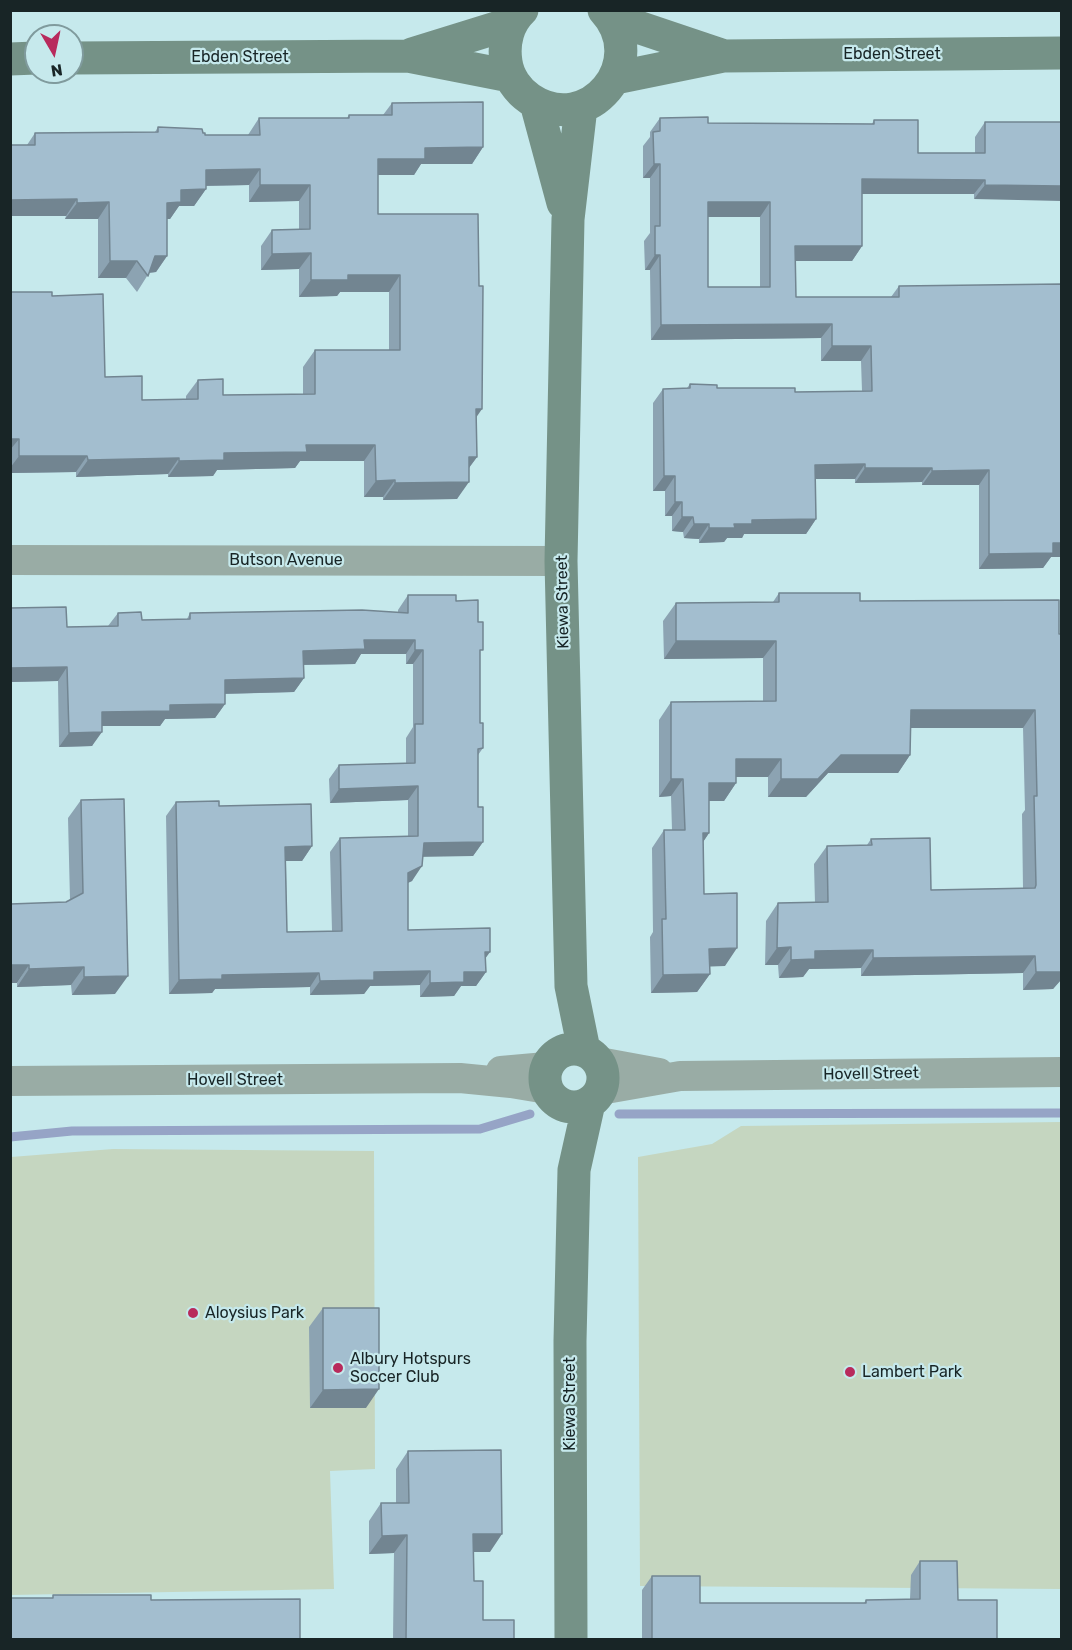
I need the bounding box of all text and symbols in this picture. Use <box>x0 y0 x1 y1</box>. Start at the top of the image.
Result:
north arrow <box>24 24 84 84</box>
street label: Ebden Street <box>843 44 941 64</box>
street label: Ebden Street <box>191 47 289 67</box>
text: N <box>49 60 64 81</box>
street label: Butson Avenue <box>229 550 343 570</box>
street label: Kiewa Street <box>553 555 573 649</box>
street label: Hovell Street <box>823 1064 919 1084</box>
street label: Hovell Street <box>187 1070 283 1090</box>
place label: Aloysius Park <box>205 1303 304 1323</box>
marker: Aloysius Park <box>186 1306 200 1320</box>
place label: Albury Hotspurs Soccer Club <box>350 1349 471 1387</box>
street label: Kiewa Street <box>560 1357 580 1451</box>
marker: Albury Hotspurs Soccer Club <box>331 1361 345 1375</box>
place label: Lambert Park <box>862 1362 962 1382</box>
marker: Lambert Park <box>843 1365 857 1379</box>

